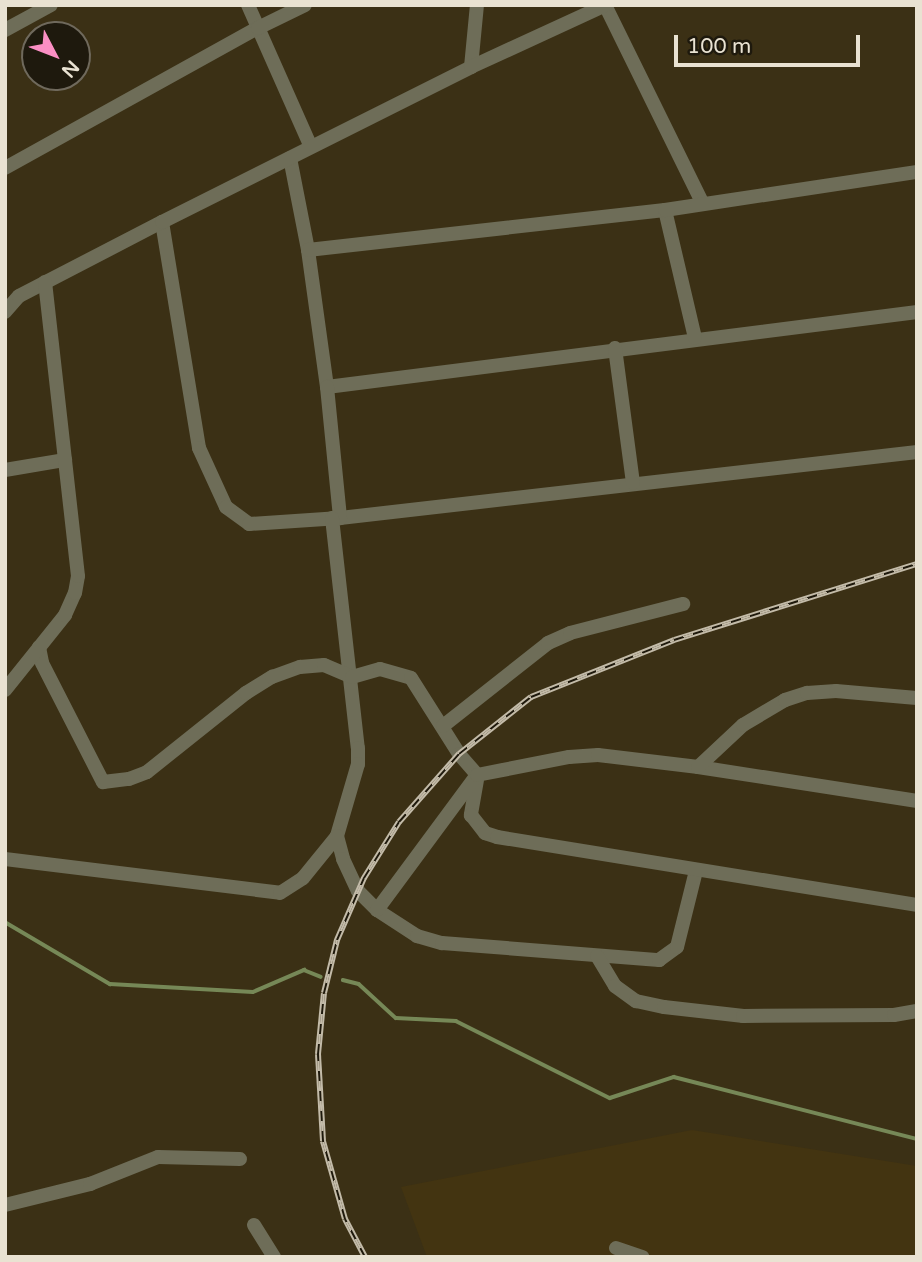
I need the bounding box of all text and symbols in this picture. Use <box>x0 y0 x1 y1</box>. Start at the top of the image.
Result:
north arrow <box>21 21 91 91</box>
scale bar <box>677 21 862 65</box>
text: 100 m <box>687 34 751 59</box>
text: N <box>57 56 83 82</box>

